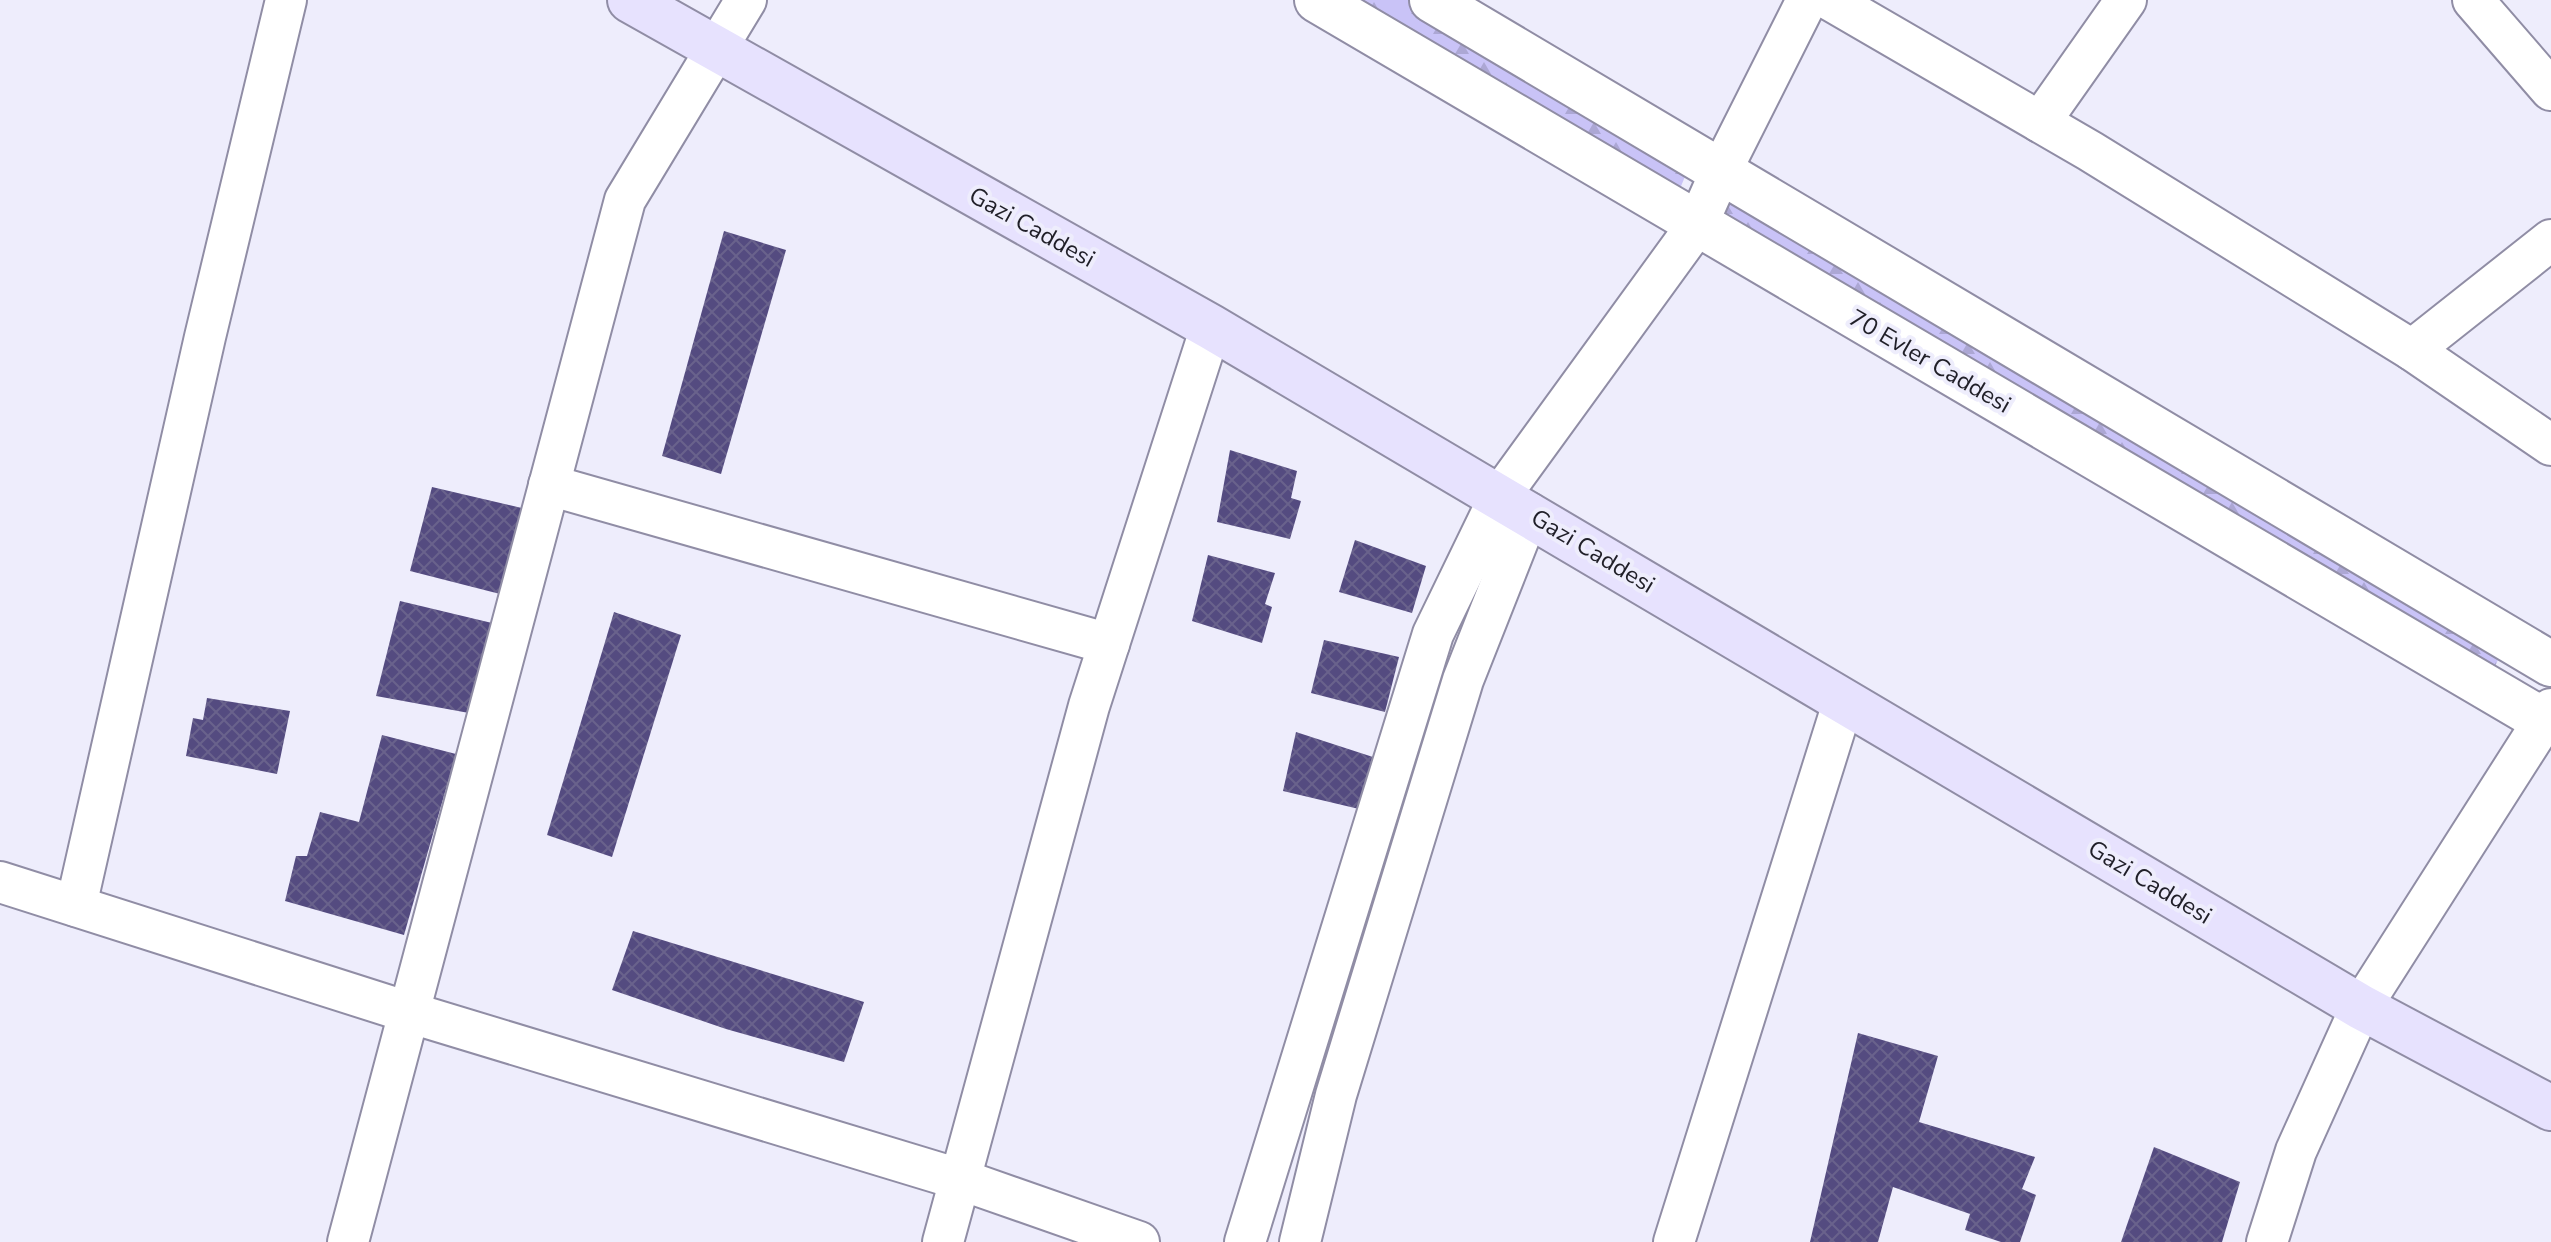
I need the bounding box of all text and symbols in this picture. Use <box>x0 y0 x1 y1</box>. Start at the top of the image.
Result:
street label: Gazi Caddesi <box>963 179 1101 275</box>
street label: 70 Evler Caddesi <box>1843 302 2017 420</box>
street label: Gazi Caddesi <box>1525 501 1661 601</box>
street label: Gazi Caddesi <box>2082 832 2218 932</box>

